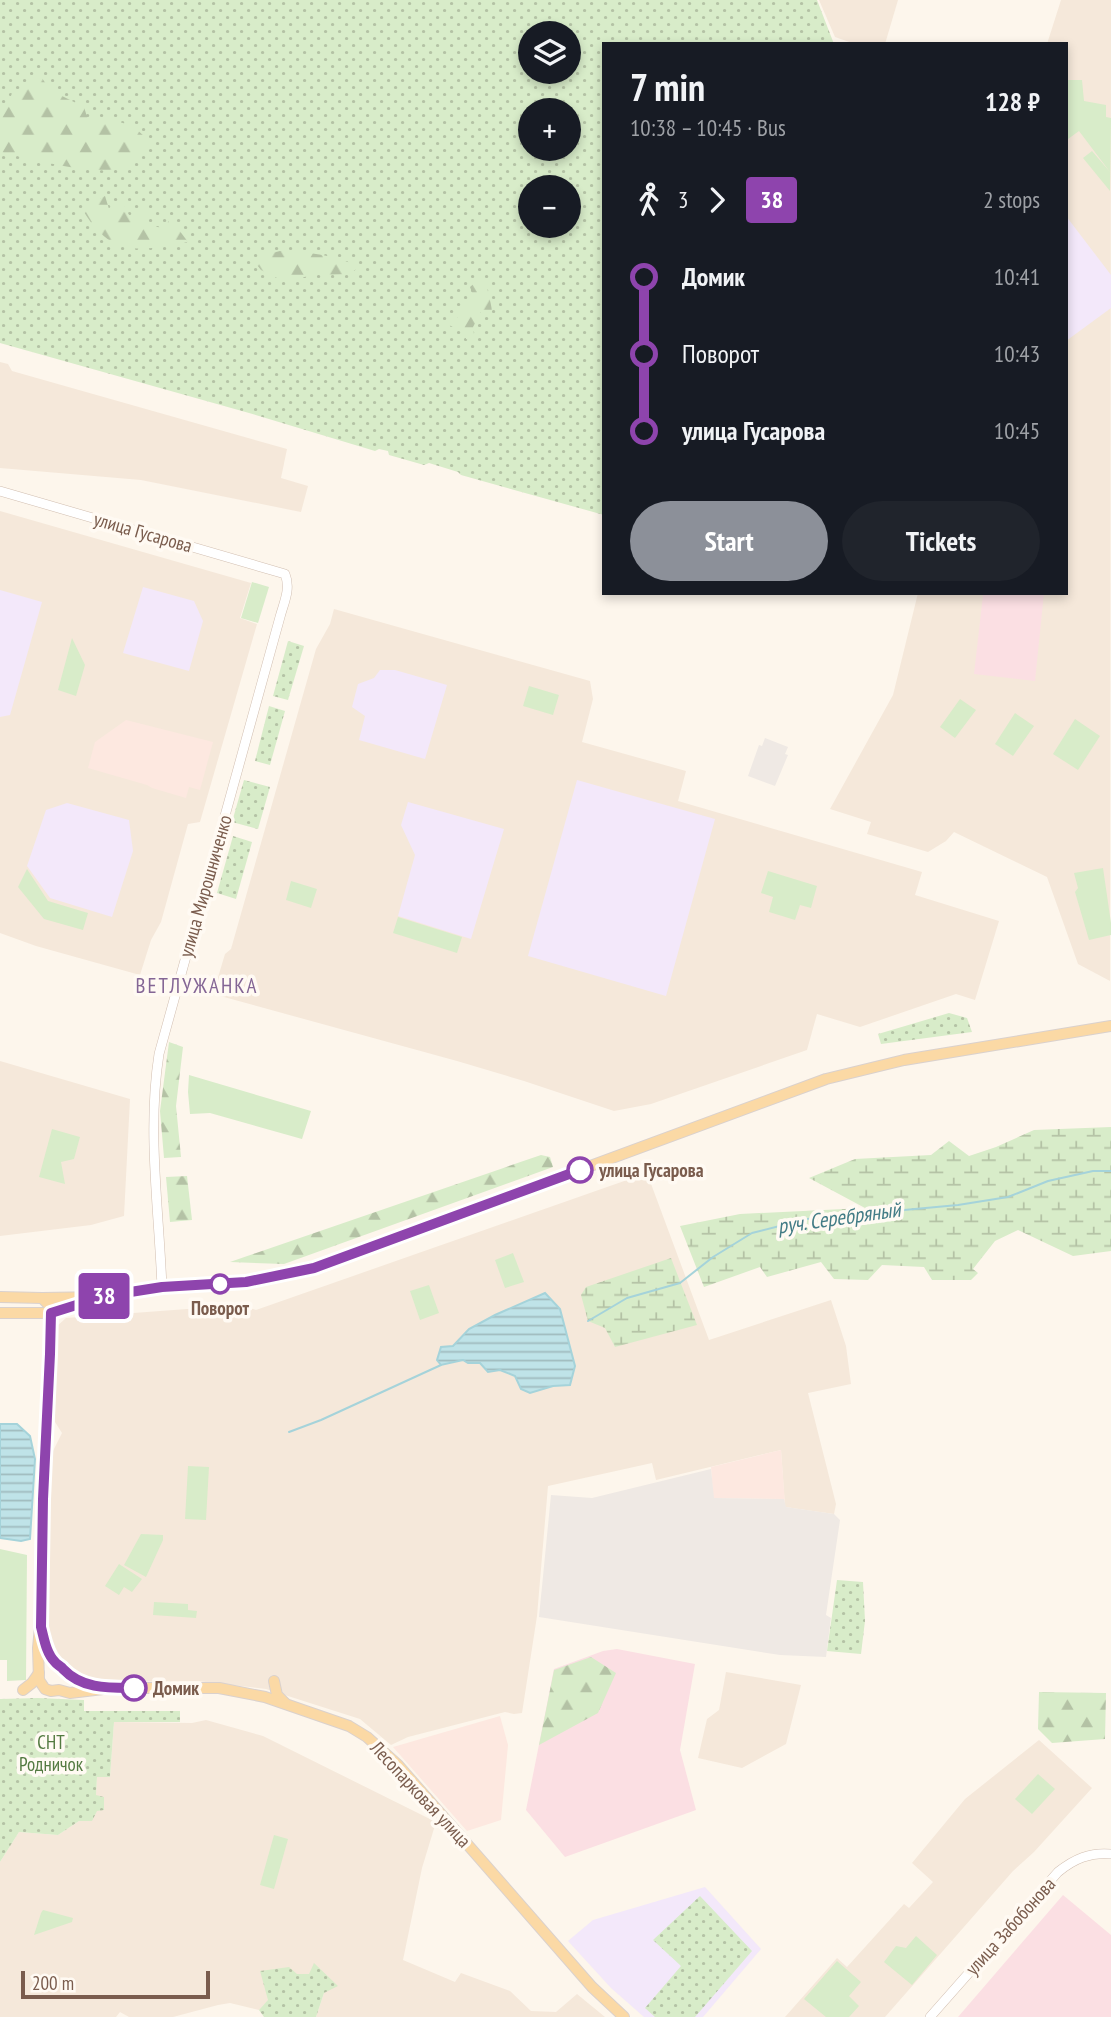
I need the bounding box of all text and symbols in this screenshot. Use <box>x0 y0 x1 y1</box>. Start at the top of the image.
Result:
map controls <box>518 21 581 238</box>
button: layers <box>518 21 581 84</box>
text: 7 min <box>630 62 705 111</box>
text: 128 ₽ <box>985 85 1040 118</box>
button: + <box>518 98 581 161</box>
text: 10:38 – 10:45 · Bus <box>630 113 786 142</box>
button: − <box>518 175 581 238</box>
icon: walk <box>630 181 668 219</box>
icon: forward <box>698 181 736 219</box>
text: 38 <box>760 184 783 215</box>
text: 3 <box>678 185 688 214</box>
text: 2 stops <box>983 185 1040 214</box>
text: Домик <box>682 260 745 293</box>
text: 10:41 <box>994 262 1040 291</box>
text: Поворот <box>682 337 759 370</box>
text: 10:43 <box>994 339 1040 368</box>
text: улица Гусарова <box>682 414 825 447</box>
text: 10:45 <box>994 416 1040 445</box>
button: Start <box>630 501 828 581</box>
button: Tickets <box>842 501 1040 581</box>
street label: улица Гусарова <box>91 507 195 557</box>
street label: улица Мирошниченко <box>173 812 237 960</box>
district label: ВЕТЛУЖАНКА <box>135 972 259 999</box>
marker: улица Гусарова <box>567 1157 593 1183</box>
place label: улица Гусарова <box>598 1158 704 1182</box>
water label: руч. Серебряный <box>776 1195 904 1239</box>
line badge: 38 <box>72 1273 136 1319</box>
marker: Поворот <box>210 1274 230 1294</box>
text: 38 <box>93 1280 115 1311</box>
place label: Поворот <box>191 1296 250 1320</box>
marker: Домик <box>121 1675 147 1701</box>
place label: Домик <box>153 1676 199 1700</box>
park label: СНТ Родничок <box>19 1730 84 1776</box>
street label: Лесопарковая улица <box>365 1735 476 1852</box>
street label: улица Забобонова <box>960 1872 1060 1980</box>
scale bar <box>21 1968 210 2000</box>
text: 200 m <box>32 1971 74 1995</box>

